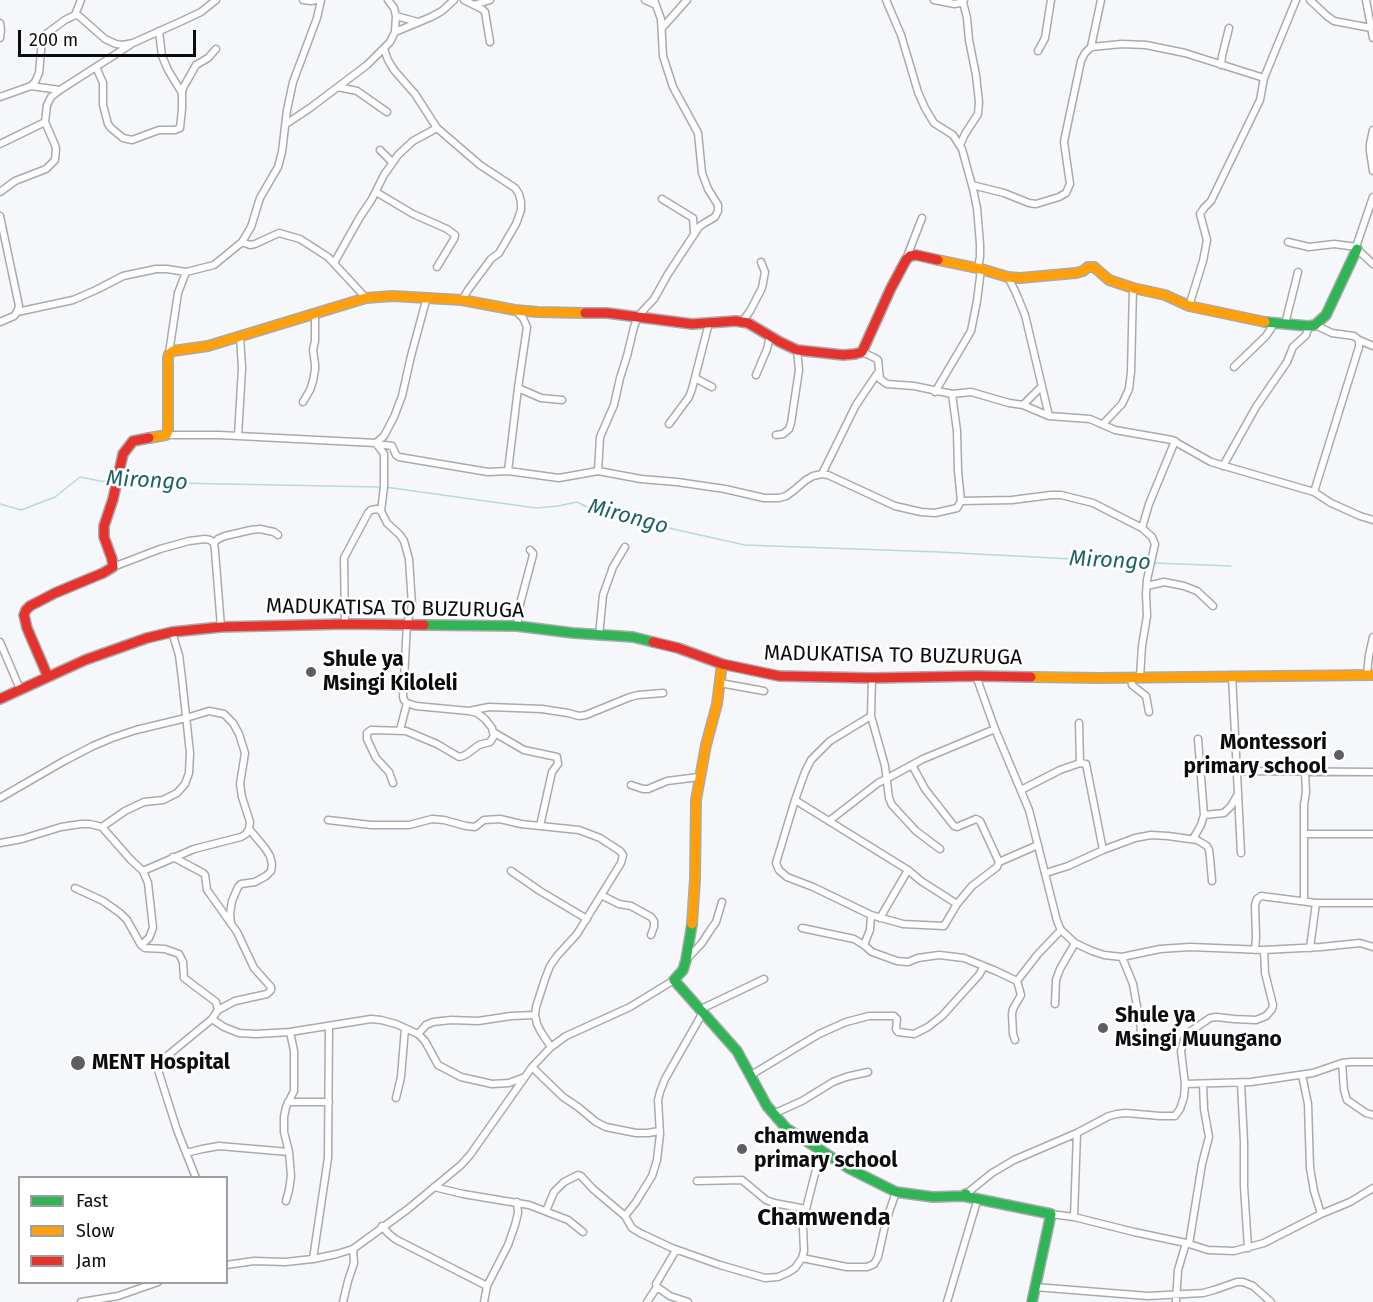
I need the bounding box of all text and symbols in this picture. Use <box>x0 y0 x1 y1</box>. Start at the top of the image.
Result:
scale bar <box>21 18 200 56</box>
text: 200 m <box>29 29 78 51</box>
water label: Mirongo <box>105 466 189 496</box>
water label: Mirongo <box>585 494 671 540</box>
water label: Mirongo <box>1068 546 1152 576</box>
street label: MADUKATISA TO BUZURUGA <box>266 594 524 624</box>
street label: MADUKATISA TO BUZURUGA <box>764 641 1022 671</box>
place label: Shule ya Msingi Kiloleli <box>323 647 458 697</box>
marker: Shule ya Msingi Kiloleli <box>304 665 318 679</box>
place label: Montessori primary school <box>1184 730 1327 780</box>
marker: Montessori primary school <box>1332 748 1346 762</box>
place label: Shule ya Msingi Muungano <box>1115 1003 1282 1053</box>
marker: Shule ya Msingi Muungano <box>1096 1021 1110 1035</box>
place label: MENT Hospital <box>92 1050 230 1076</box>
marker: MENT Hospital <box>69 1054 87 1072</box>
place label: chamwenda primary school <box>754 1124 897 1174</box>
marker: chamwenda primary school <box>735 1142 749 1156</box>
legend <box>18 1176 228 1284</box>
text: Fast <box>76 1190 108 1212</box>
district label: Chamwenda <box>757 1204 891 1232</box>
text: Slow <box>76 1220 114 1242</box>
text: Jam <box>76 1250 107 1272</box>

